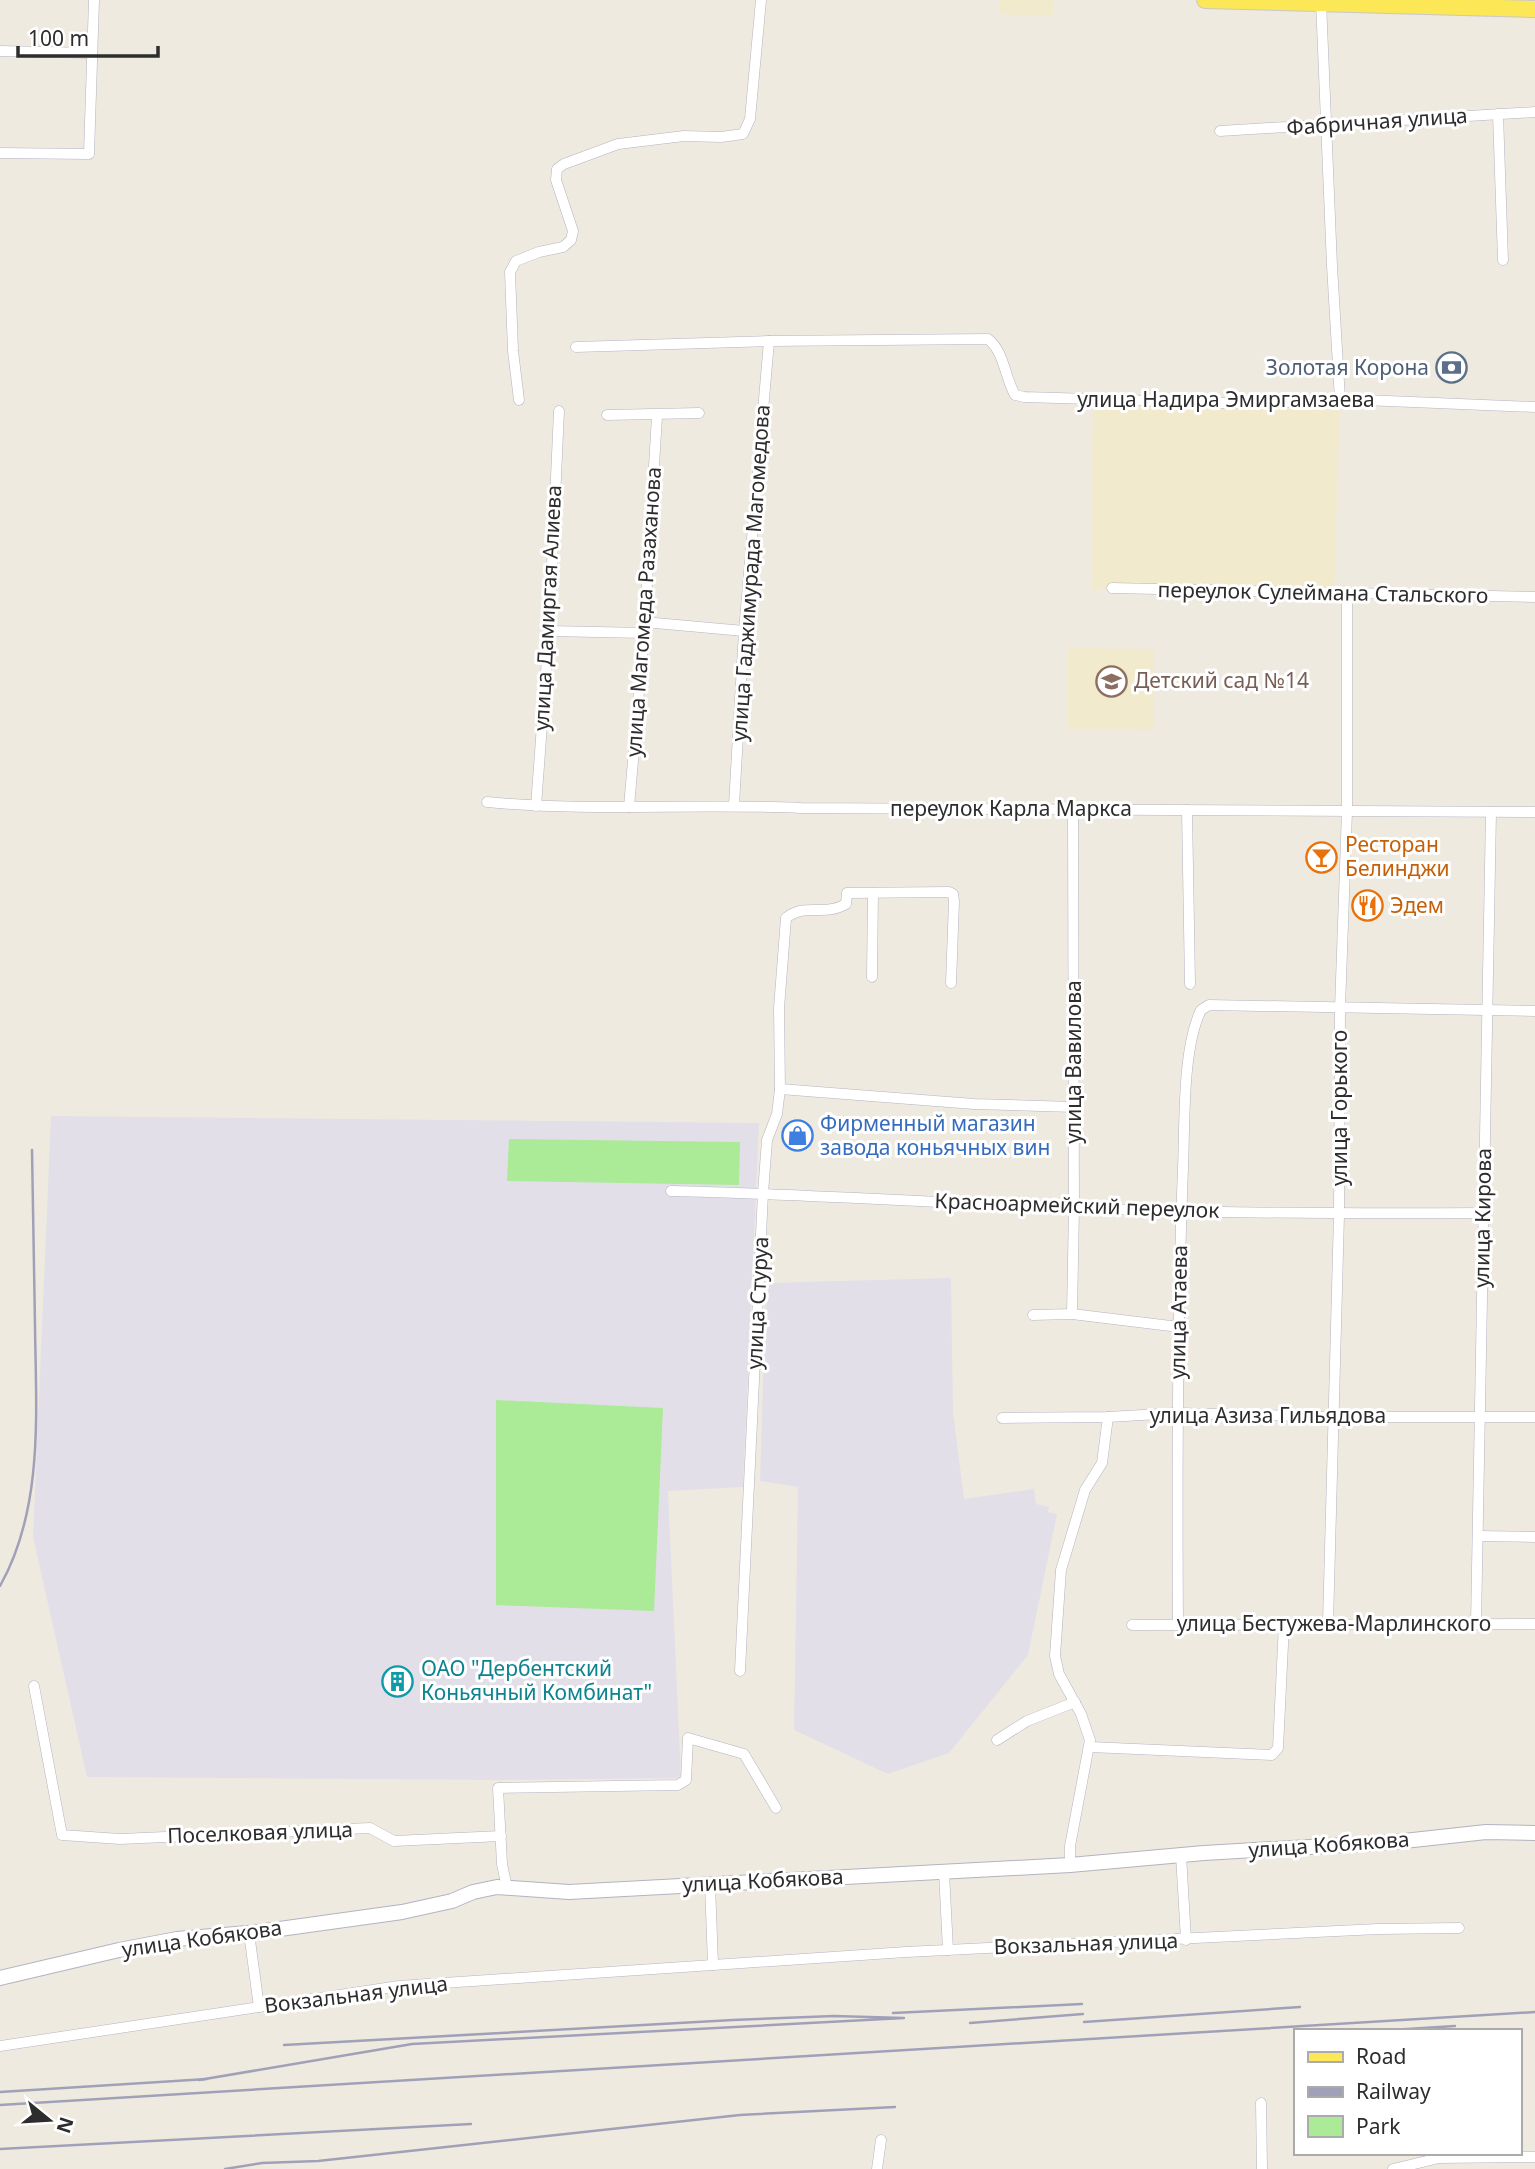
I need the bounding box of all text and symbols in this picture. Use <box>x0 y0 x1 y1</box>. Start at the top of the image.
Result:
scale bar <box>18 14 158 58</box>
text: 100 m <box>28 24 89 52</box>
street label: Фабричная улица <box>1286 101 1468 141</box>
bank icon: Золотая Корона <box>1435 351 1469 385</box>
place label: Золотая Корона <box>1266 353 1429 381</box>
street label: улица Надира Эмиргамзаева <box>1077 385 1375 413</box>
street label: улица Гаджимурада Магомедова <box>724 403 776 742</box>
street label: улица Магомеда Разаханова <box>619 466 667 758</box>
street label: улица Дамиргая Алиева <box>527 484 567 732</box>
street label: переулок Сулеймана Стальского <box>1158 575 1489 609</box>
school or university icon: Детский сад №14 <box>1094 664 1128 698</box>
place label: Детский сад №14 <box>1134 666 1309 694</box>
street label: переулок Карла Маркса <box>890 794 1132 822</box>
place label: Ресторан Белинджи <box>1345 830 1449 882</box>
bar icon: Ресторан Белинджи <box>1305 840 1339 874</box>
restaurant icon: Эдем <box>1350 889 1384 923</box>
place label: Эдем <box>1390 891 1444 919</box>
street label: улица Вавилова <box>1059 980 1087 1144</box>
street label: улица Горького <box>1325 1030 1353 1186</box>
place label: Фирменный магазин завода коньячных вин <box>820 1109 1050 1161</box>
shop icon: Фирменный магазин завода коньячных вин <box>780 1119 814 1153</box>
street label: улица Кирова <box>1467 1148 1497 1288</box>
street label: Красноармейский переулок <box>934 1186 1220 1224</box>
street label: улица Стуруа <box>740 1236 774 1370</box>
street label: улица Атаева <box>1163 1245 1193 1379</box>
street label: улица Азиза Гильядова <box>1150 1401 1386 1429</box>
street label: улица Бестужева-Марлинского <box>1177 1609 1491 1637</box>
place label: ОАО "Дербентский Коньячный Комбинат" <box>421 1654 652 1706</box>
building icon: ОАО "Дербентский Коньячный Комбинат" <box>381 1664 415 1698</box>
street label: Поселковая улица <box>167 1815 353 1849</box>
street label: улица Кобякова <box>1247 1824 1410 1864</box>
street label: улица Кобякова <box>682 1862 844 1898</box>
street label: улица Кобякова <box>120 1913 284 1963</box>
street label: Вокзальная улица <box>993 1926 1179 1960</box>
street label: Вокзальная улица <box>263 1969 449 2019</box>
legend <box>1294 2029 1521 2155</box>
text: Road <box>1356 2042 1406 2070</box>
text: Railway <box>1356 2077 1431 2105</box>
north arrow <box>14 2085 84 2155</box>
text: Park <box>1356 2112 1401 2140</box>
text: N <box>50 2114 80 2137</box>

